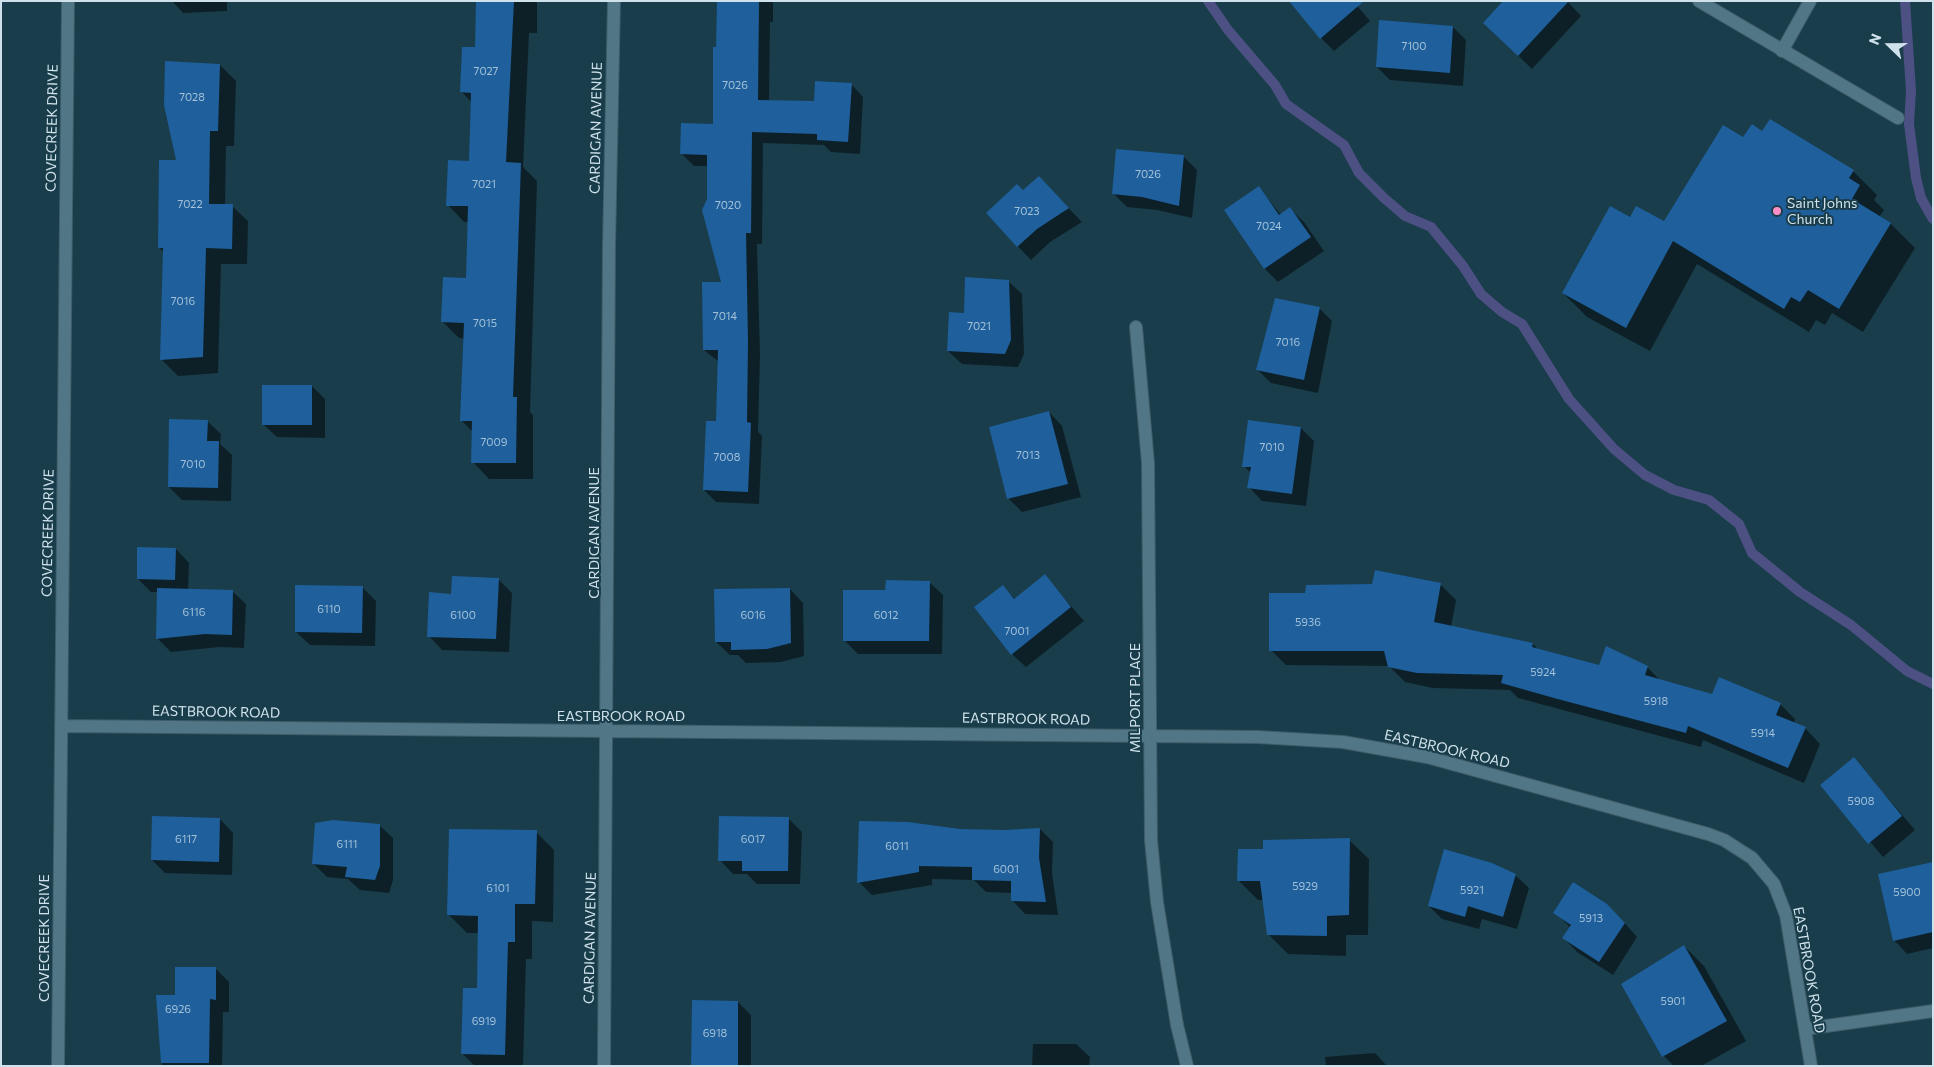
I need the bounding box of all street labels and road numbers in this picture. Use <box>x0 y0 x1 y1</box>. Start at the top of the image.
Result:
street label: CARDIGAN AVENUE <box>586 62 606 194</box>
street label: COVECREEK DRIVE <box>42 64 62 192</box>
street label: CARDIGAN AVENUE <box>586 467 602 599</box>
street label: COVECREEK DRIVE <box>38 469 58 597</box>
street label: MILPORT PLACE <box>1127 643 1143 753</box>
street label: EASTBROOK ROAD <box>152 702 280 722</box>
street label: EASTBROOK ROAD <box>557 708 685 724</box>
street label: EASTBROOK ROAD <box>962 709 1090 729</box>
street label: EASTBROOK ROAD <box>1383 726 1511 772</box>
street label: CARDIGAN AVENUE <box>580 872 600 1004</box>
street label: COVECREEK DRIVE <box>36 874 52 1002</box>
street label: EASTBROOK ROAD <box>1790 905 1828 1035</box>

